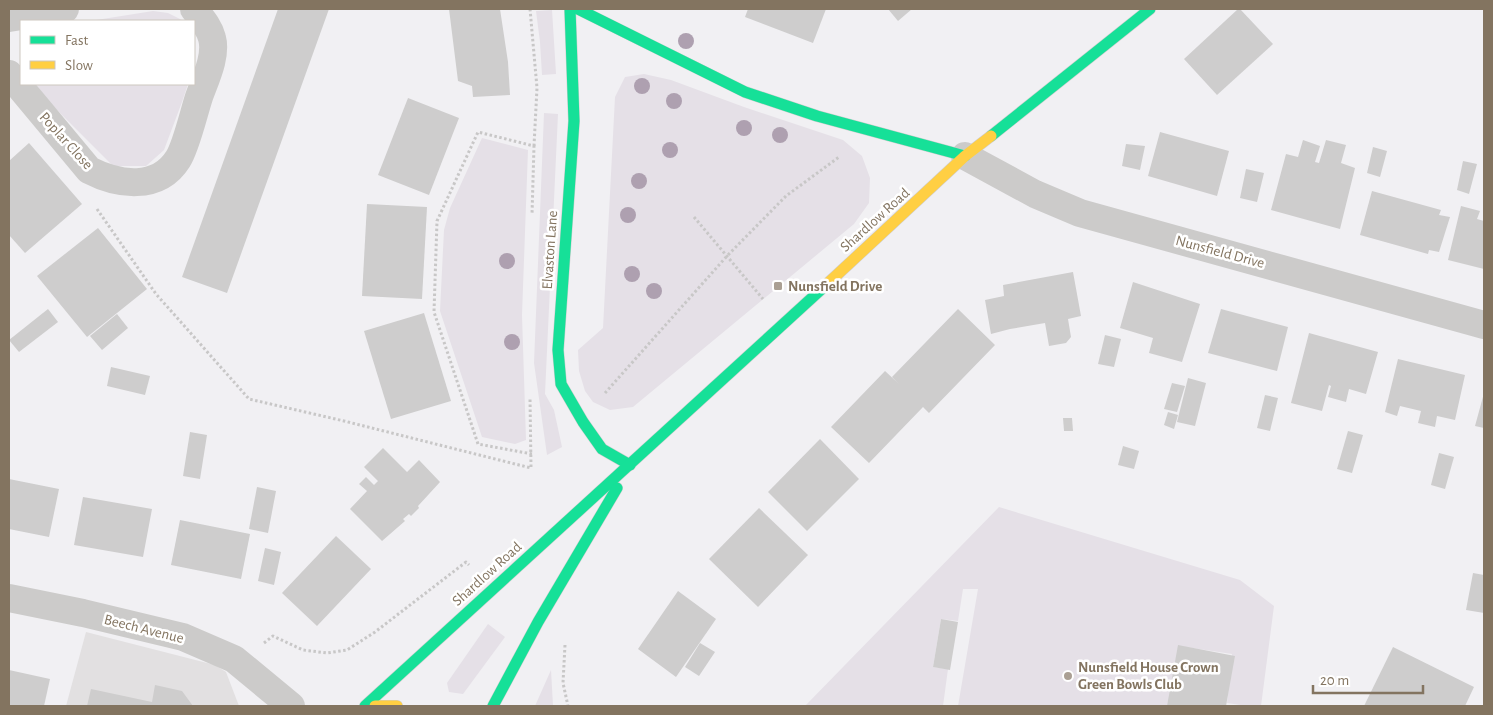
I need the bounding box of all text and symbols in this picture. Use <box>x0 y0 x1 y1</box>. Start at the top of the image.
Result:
legend <box>20 20 195 85</box>
text: Fast <box>65 33 89 48</box>
text: Slow <box>65 58 93 73</box>
street label: Poplar Close <box>37 109 95 173</box>
street label: Shardlow Road <box>838 185 913 255</box>
street label: Elvaston Lane <box>540 210 560 290</box>
street label: Nunsfield Drive <box>1174 233 1266 271</box>
place label: Nunsfield Drive <box>788 279 882 294</box>
marker: Nunsfield Drive <box>772 280 784 292</box>
street label: Shardlow Road <box>450 539 525 609</box>
street label: Beech Avenue <box>103 612 185 646</box>
place label: Nunsfield House Crown Green Bowls Club <box>1078 660 1219 692</box>
scale bar <box>1313 662 1423 694</box>
marker: Nunsfield House Crown Green Bowls Club <box>1062 670 1074 682</box>
text: 20 m <box>1320 673 1349 688</box>

